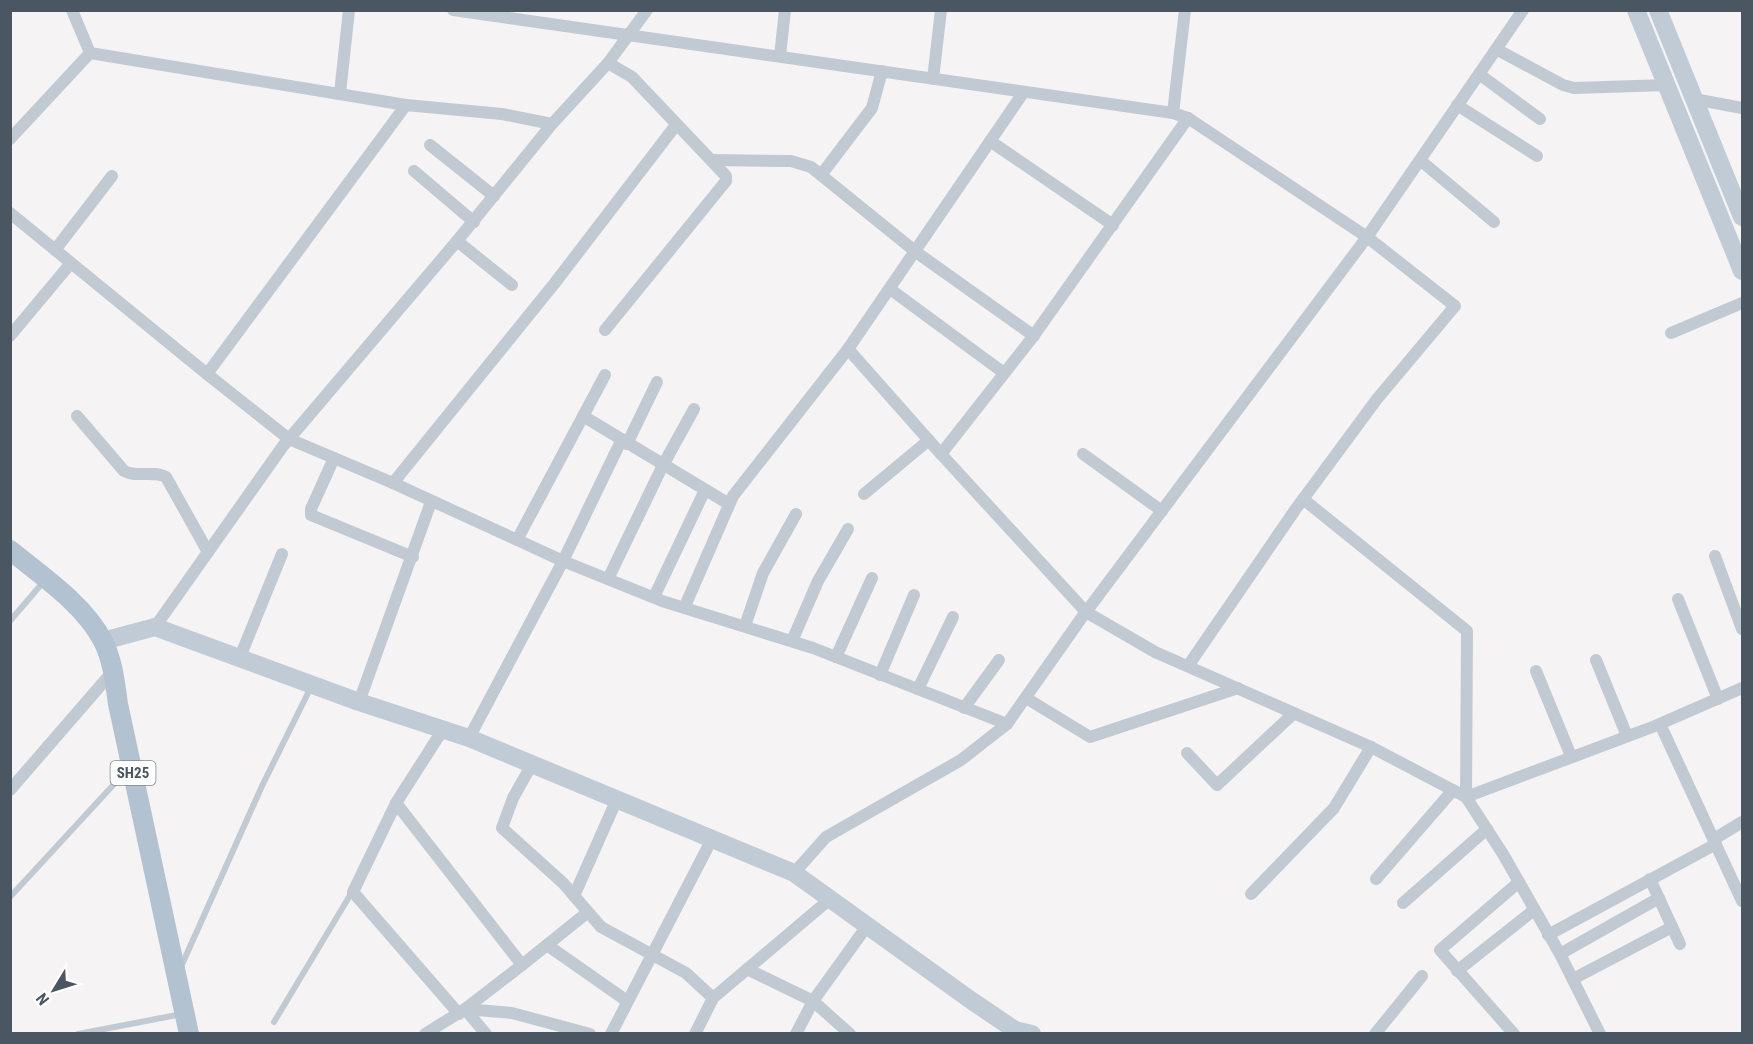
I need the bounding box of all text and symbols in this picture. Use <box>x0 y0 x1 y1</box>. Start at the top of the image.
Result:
road number: SH25 <box>110 761 156 785</box>
north arrow <box>24 960 84 1020</box>
text: N <box>32 989 53 1009</box>

